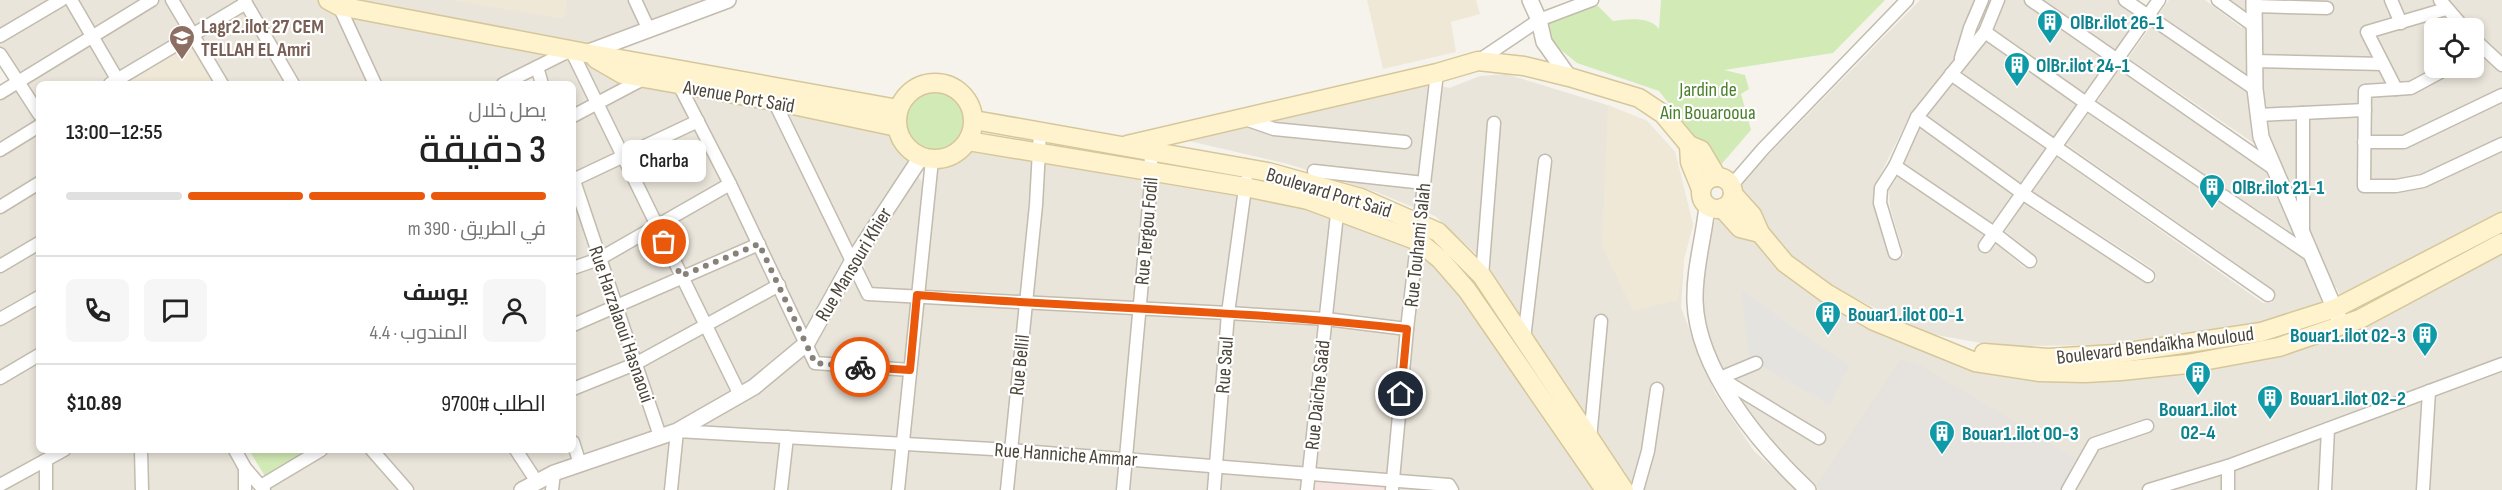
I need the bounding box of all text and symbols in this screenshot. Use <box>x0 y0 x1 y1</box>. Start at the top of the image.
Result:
building icon: OlBr.ilot 26-1 <box>2035 7 2065 45</box>
place label: OlBr.ilot 26-1 <box>2070 11 2164 35</box>
place label: Lagr2.ilot 27 CEM TELLAH EL Amri <box>201 15 324 62</box>
map controls <box>2424 18 2484 78</box>
button: locate <box>2424 18 2484 78</box>
school or university icon: Lagr2.ilot 27 CEM TELLAH EL Amri <box>167 23 197 61</box>
building icon: OlBr.ilot 24-1 <box>2002 50 2032 88</box>
place label: OlBr.ilot 24-1 <box>2036 54 2130 78</box>
street label: Avenue Port Saïd <box>680 75 796 119</box>
park label: Jardin de Ain Bouarooua <box>1659 78 1756 125</box>
text: يصل خلال <box>469 99 546 123</box>
text: 12:55–13:00 <box>66 119 162 146</box>
text: 3 دقيقة <box>419 127 546 174</box>
callout: Charba <box>622 140 706 182</box>
text: Charba <box>639 149 689 173</box>
street label: Boulevard Port Saïd <box>1263 163 1394 223</box>
building icon: OlBr.ilot 21-1 <box>2197 172 2227 210</box>
street label: Rue Tergou Fodil <box>1130 176 1164 286</box>
place label: OlBr.ilot 21-1 <box>2232 176 2324 200</box>
street label: Rue Touhami Salah <box>1400 182 1436 308</box>
street label: Rue Mansouri Khier <box>810 203 897 326</box>
pin <box>638 216 689 267</box>
text: في الطريق · 390 m <box>408 217 546 241</box>
icon: bag <box>647 225 680 258</box>
street label: Rue Harzalaoui Hasnaoui <box>583 243 659 406</box>
button: phone <box>66 279 129 342</box>
button: chat <box>144 279 207 342</box>
button: person <box>483 279 546 342</box>
text: يوسف <box>403 280 468 307</box>
building icon: Bouar1.ilot 00-1 <box>1813 299 1843 337</box>
place label: Bouar1.ilot 00-1 <box>1848 303 1964 327</box>
building icon: Bouar1.ilot 02-3 <box>2410 320 2440 358</box>
text: المندوب · 4.4 <box>370 321 468 345</box>
street label: Boulevard Bendaïkha Mouloud <box>2055 322 2255 370</box>
place label: Bouar1.ilot 02-3 <box>2290 324 2406 348</box>
street label: Rue Bellil <box>1005 333 1035 397</box>
street label: Rue Saul <box>1211 336 1239 394</box>
courier <box>830 337 890 397</box>
street label: Rue Daiche Saâd <box>1300 339 1336 451</box>
icon: bike <box>844 351 877 384</box>
building icon: Bouar1.ilot 02-4 <box>2183 359 2213 397</box>
pin <box>1375 368 1426 419</box>
icon: home <box>1384 377 1417 410</box>
building icon: Bouar1.ilot 02-2 <box>2255 383 2285 421</box>
place label: Bouar1.ilot 02-2 <box>2290 387 2406 411</box>
text: $10.89 <box>66 390 122 417</box>
text: الطلب #9700 <box>441 391 546 418</box>
place label: Bouar1.ilot 02-4 <box>2159 398 2237 445</box>
building icon: Bouar1.ilot 00-3 <box>1927 418 1957 456</box>
place label: Bouar1.ilot 00-3 <box>1962 422 2079 446</box>
street label: Rue Hanniche Ammar <box>994 438 1139 472</box>

